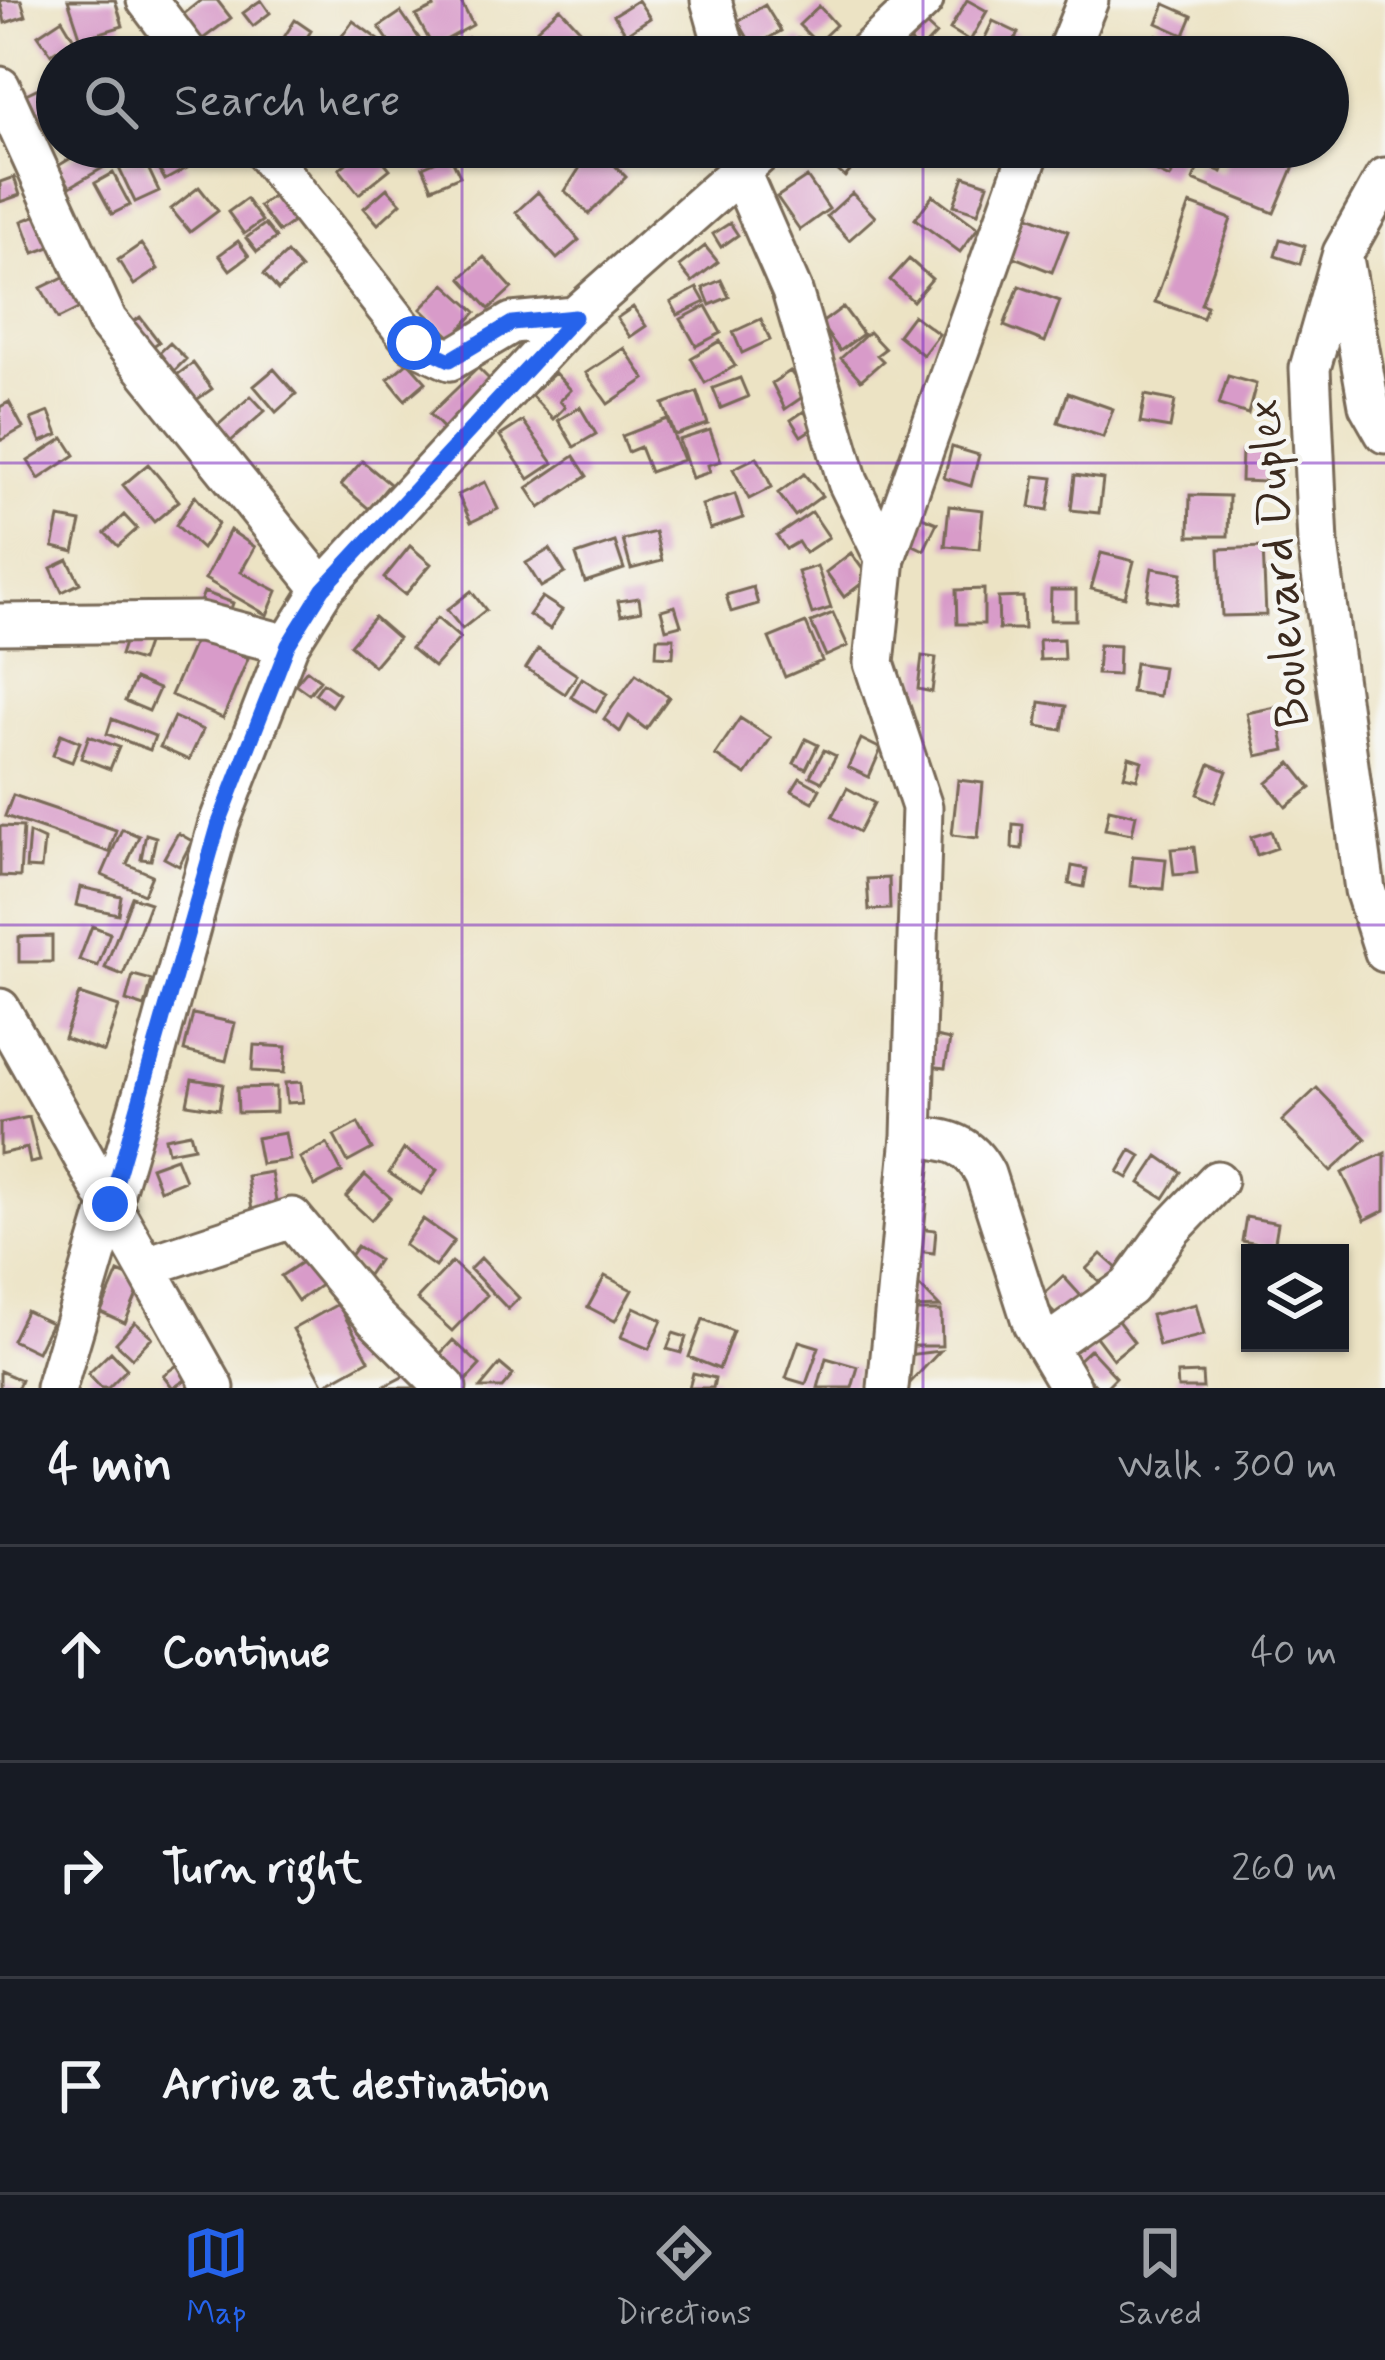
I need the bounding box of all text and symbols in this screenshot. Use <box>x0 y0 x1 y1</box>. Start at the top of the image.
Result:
search box <box>36 36 1349 168</box>
icon: search <box>78 69 144 135</box>
text: Search here <box>174 73 401 132</box>
route start <box>387 316 441 370</box>
street label: Boulevard Duplex <box>1235 397 1326 730</box>
route end <box>83 1177 137 1231</box>
map controls <box>1241 1244 1349 1352</box>
button: layers <box>1241 1244 1349 1352</box>
text: 4 min <box>48 1433 172 1499</box>
text: Walk · 300 m <box>1118 1441 1337 1492</box>
icon: ahead <box>48 1621 114 1687</box>
text: Continue <box>162 1624 330 1683</box>
text: 40 m <box>1250 1628 1337 1679</box>
icon: right <box>48 1837 114 1903</box>
text: Turn right <box>162 1840 362 1899</box>
text: 260 m <box>1231 1844 1337 1895</box>
icon: arrive <box>48 2053 114 2119</box>
text: Arrive at destination <box>162 2056 550 2115</box>
tab: Map <box>183 2220 249 2336</box>
tab: Directions <box>616 2220 752 2336</box>
tab: Saved <box>1118 2220 1202 2336</box>

